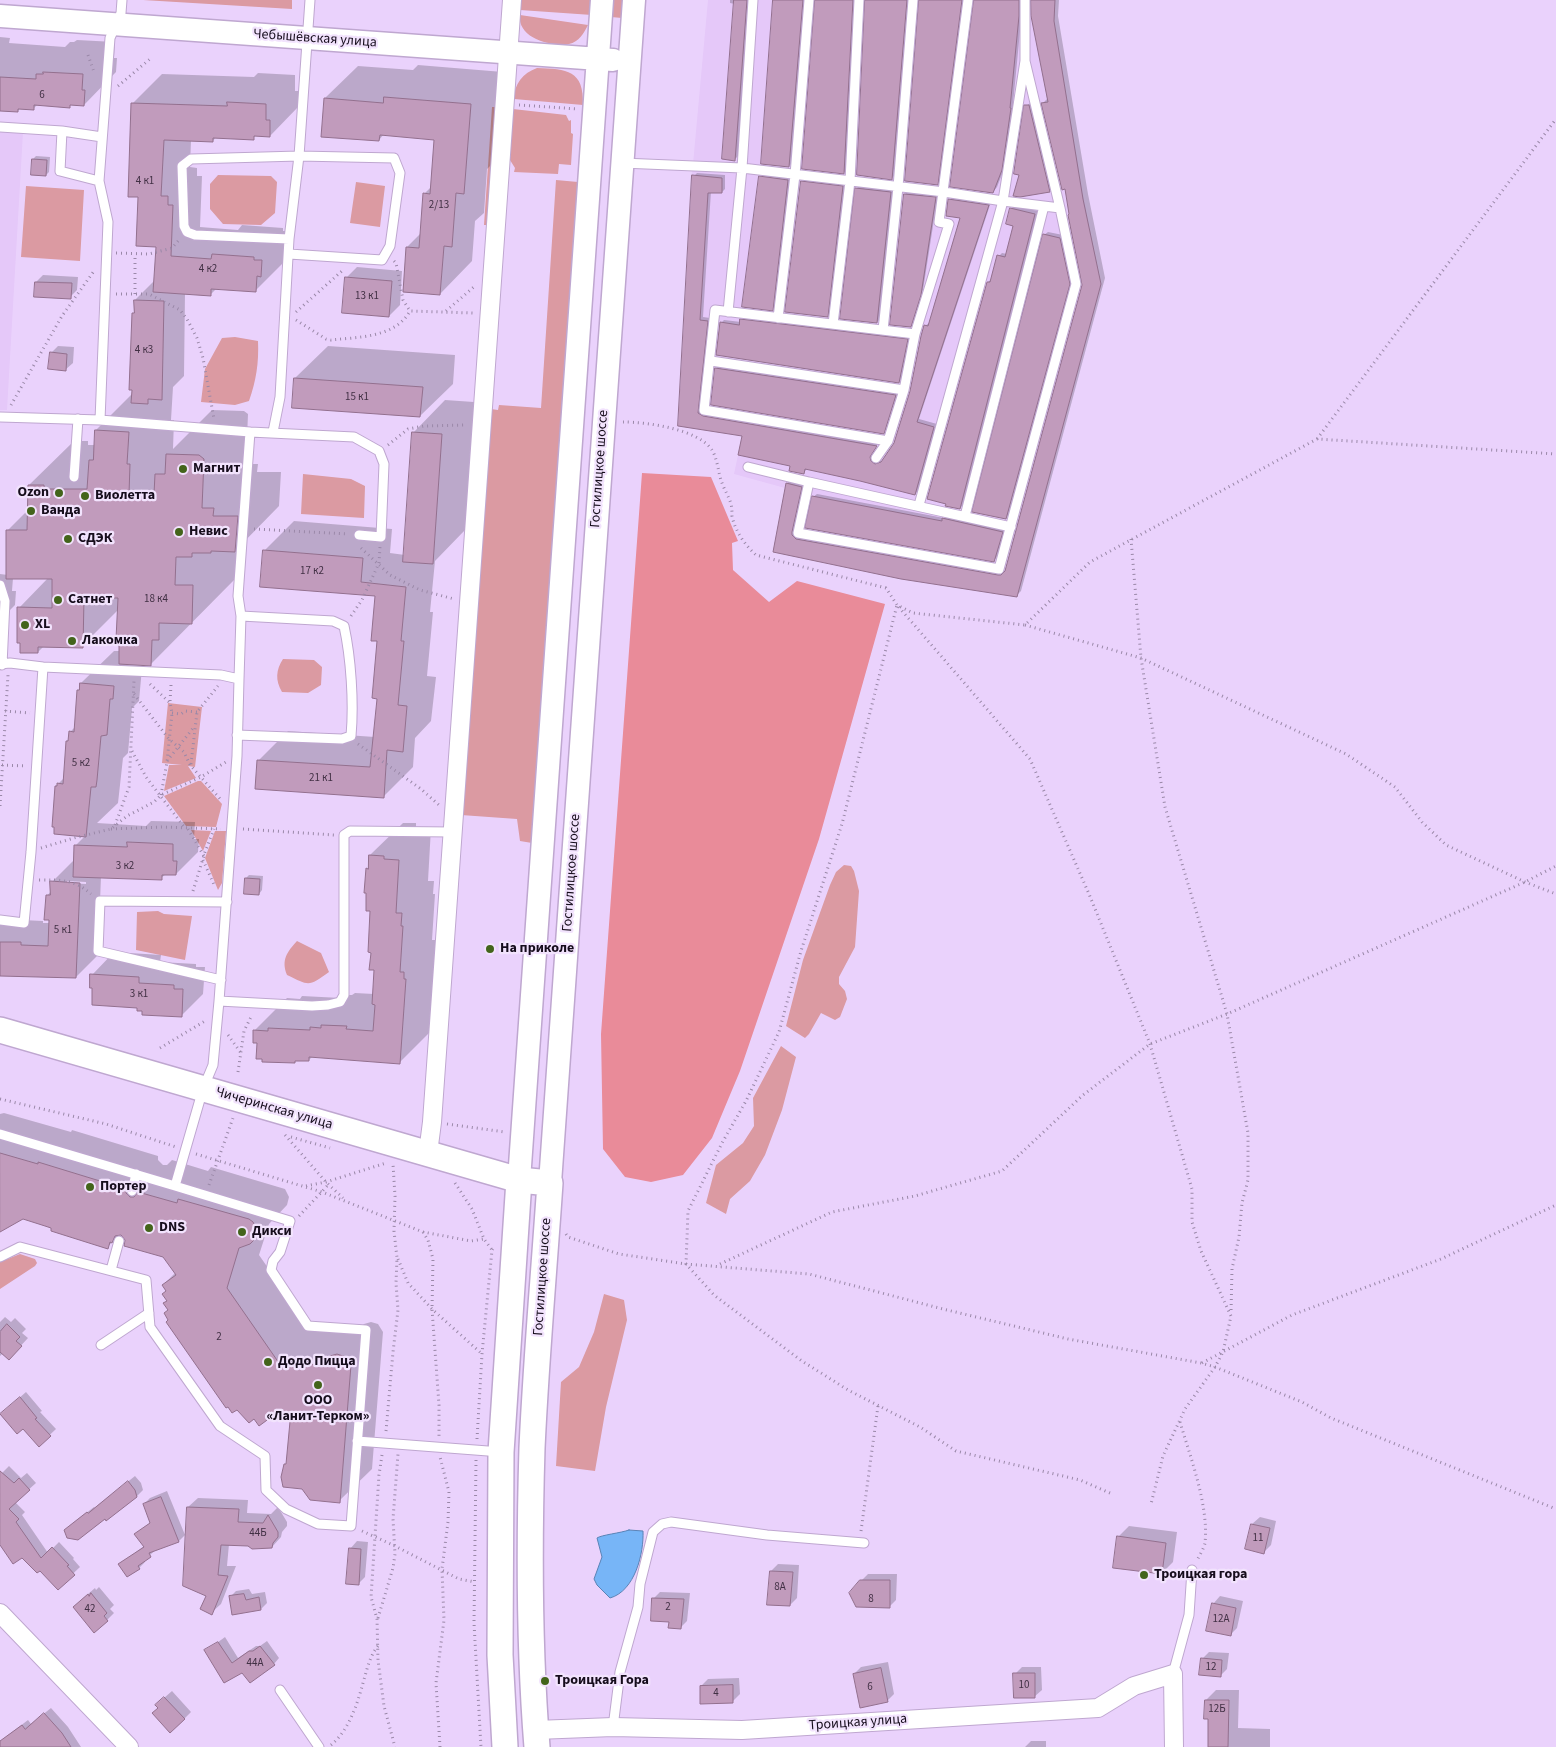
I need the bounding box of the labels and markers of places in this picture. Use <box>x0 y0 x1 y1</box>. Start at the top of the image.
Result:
place label: Магнит <box>193 461 240 477</box>
marker: Магнит <box>177 463 189 475</box>
place label: Ozon <box>18 485 49 501</box>
marker: Ozon <box>53 487 65 499</box>
place label: Виолетта <box>95 488 155 504</box>
marker: Виолетта <box>79 490 91 502</box>
place label: Ванда <box>41 503 81 519</box>
marker: Ванда <box>25 505 37 517</box>
place label: Невис <box>189 524 228 540</box>
marker: Невис <box>173 526 185 538</box>
place label: СДЭК <box>78 531 112 547</box>
marker: СДЭК <box>62 533 74 545</box>
place label: Сатнет <box>68 592 112 608</box>
marker: Сатнет <box>52 594 64 606</box>
place label: XL <box>35 617 50 633</box>
marker: XL <box>19 619 31 631</box>
place label: Лакомка <box>82 633 138 649</box>
marker: Лакомка <box>66 635 78 647</box>
place label: На приколе <box>500 941 574 957</box>
marker: На приколе <box>484 943 496 955</box>
place label: Портер <box>100 1179 147 1195</box>
marker: Портер <box>84 1181 96 1193</box>
place label: DNS <box>159 1220 185 1236</box>
marker: DNS <box>143 1222 155 1234</box>
place label: Дикси <box>252 1224 292 1240</box>
marker: Дикси <box>236 1226 248 1238</box>
place label: Додо Пицца <box>278 1354 356 1370</box>
marker: Додо Пицца <box>262 1356 274 1368</box>
marker: ООО «Ланит-Терком» <box>312 1379 324 1391</box>
place label: ООО «Ланит-Терком» <box>267 1393 369 1425</box>
place label: Троицкая гора <box>1154 1567 1247 1583</box>
marker: Троицкая гора <box>1138 1569 1150 1581</box>
place label: Троицкая Гора <box>555 1673 649 1689</box>
marker: Троицкая Гора <box>539 1675 551 1687</box>

